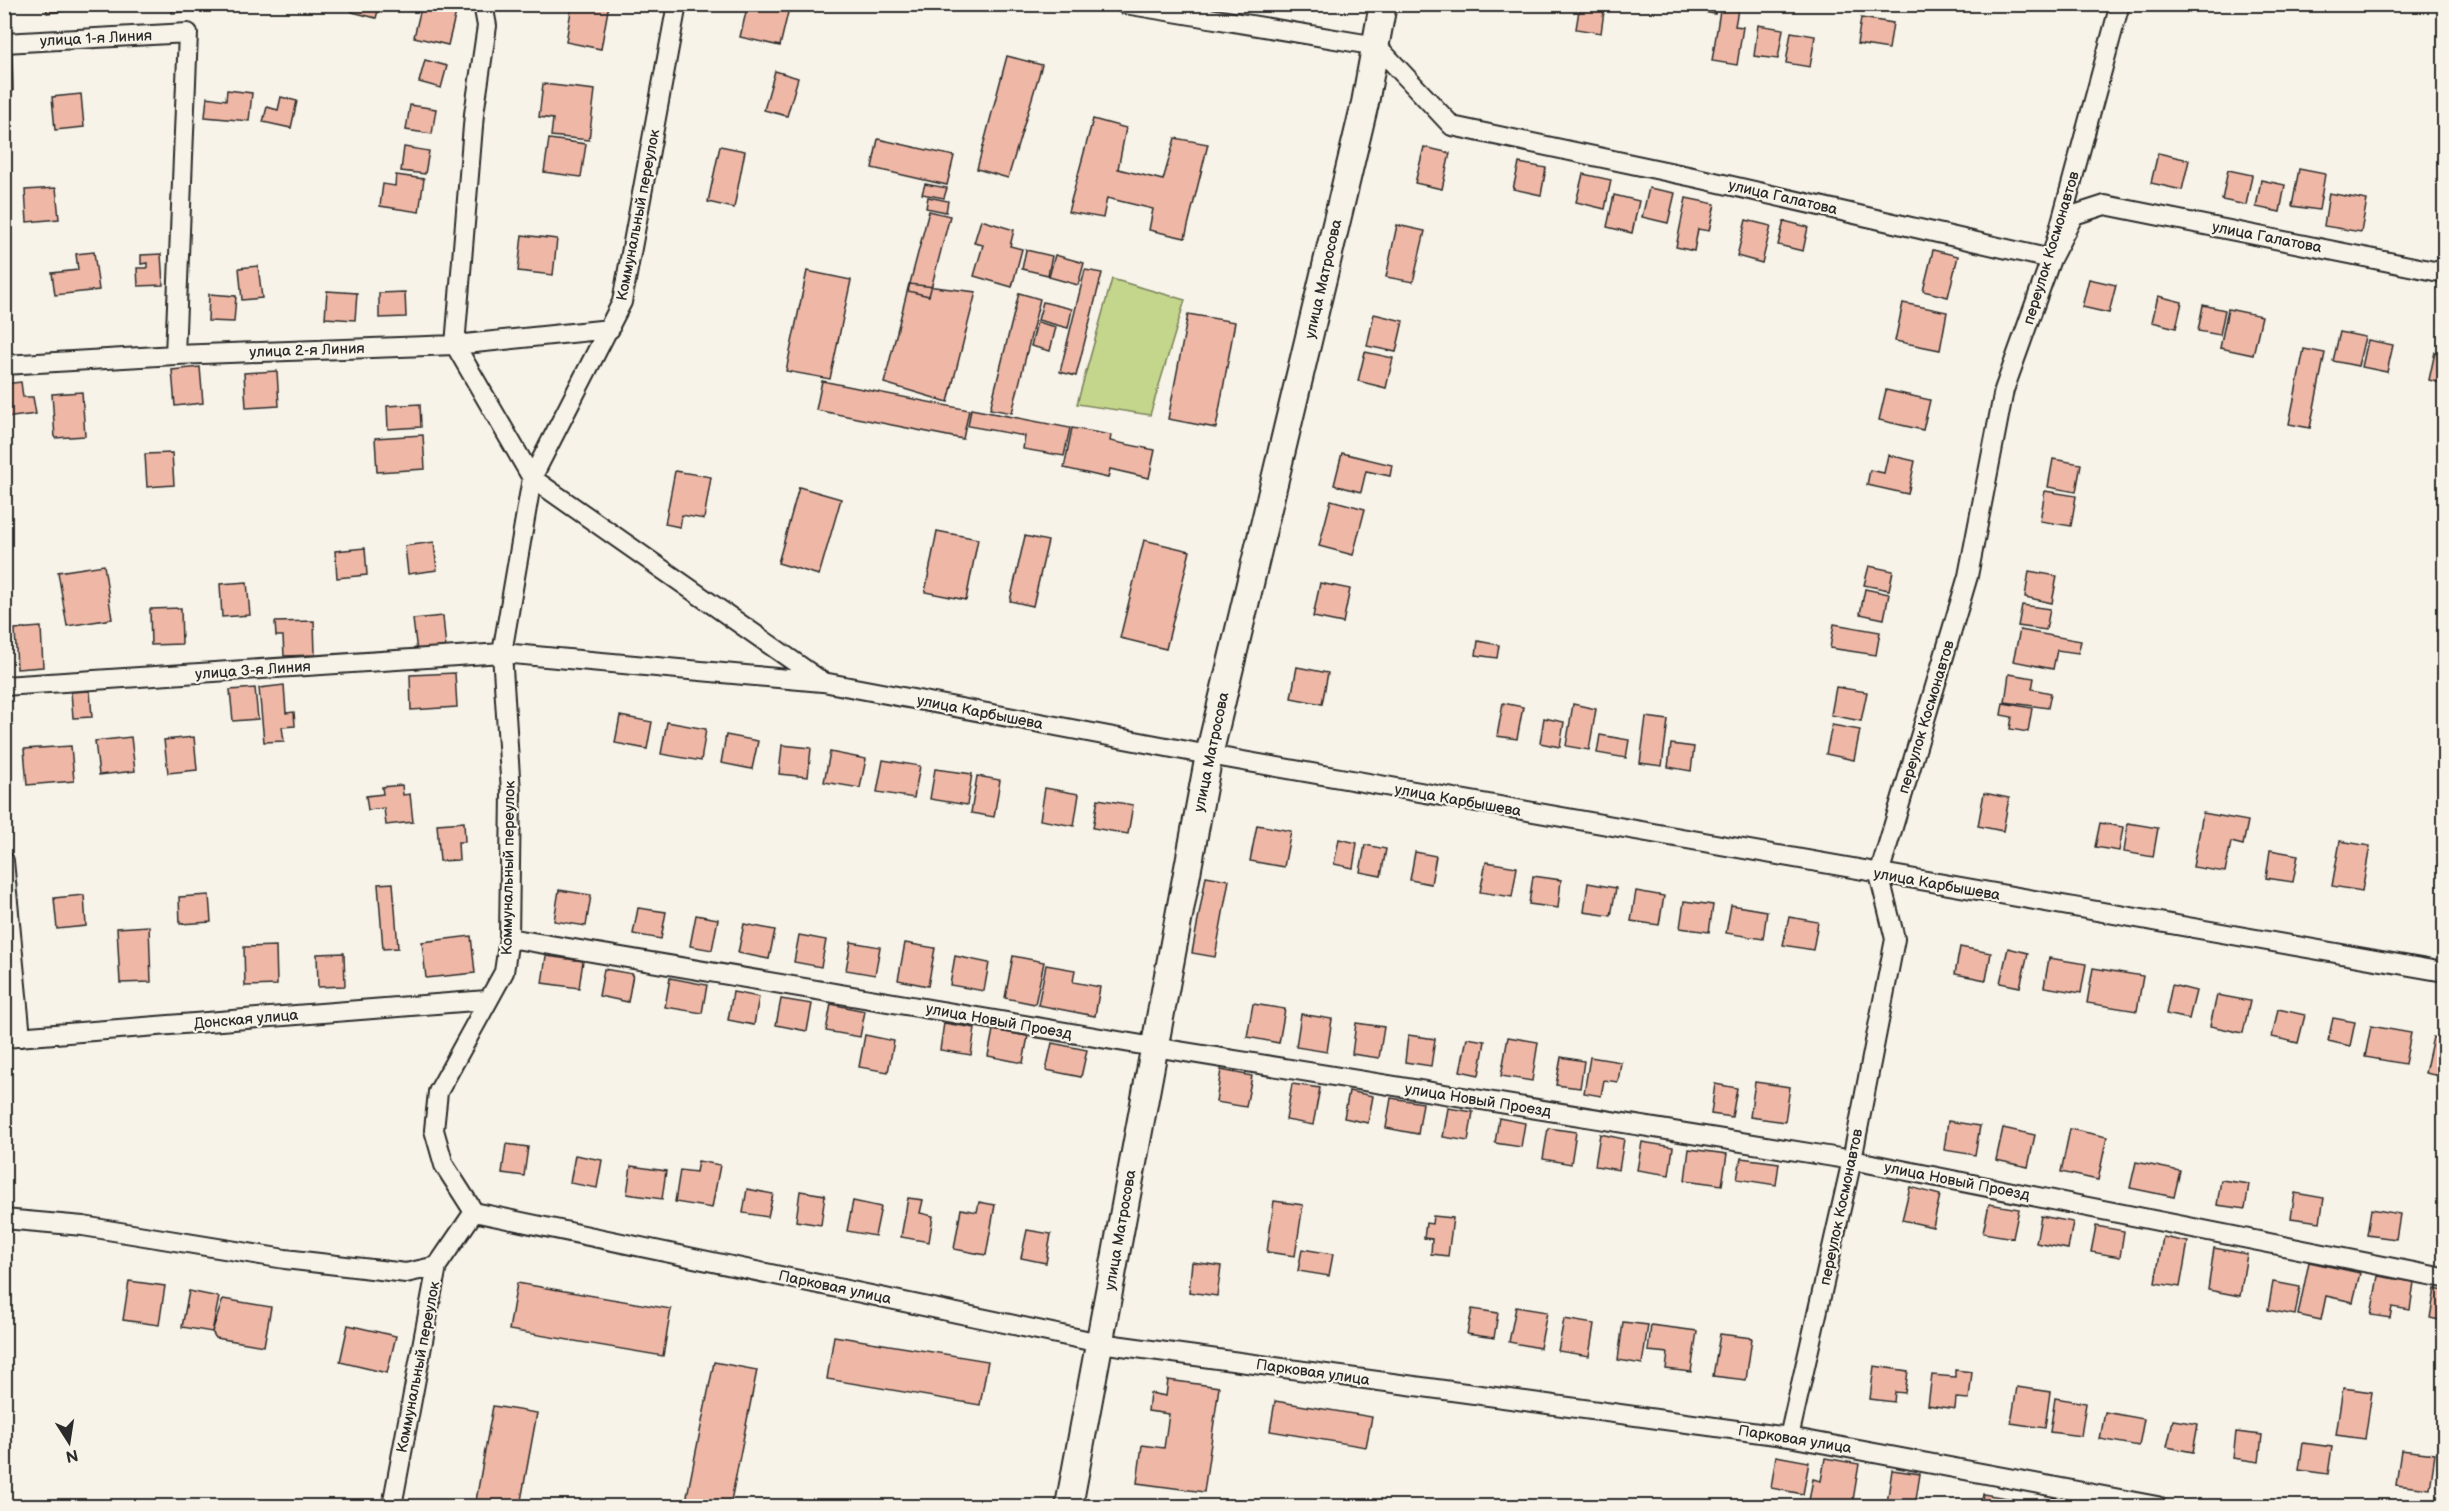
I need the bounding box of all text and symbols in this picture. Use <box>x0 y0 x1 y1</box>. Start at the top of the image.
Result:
street label: улица 1-я Линия <box>39 26 153 51</box>
street label: Коммунальный переулок <box>613 128 664 303</box>
street label: переулок Космонавтов <box>2019 169 2084 327</box>
street label: улица Галатова <box>1727 176 1839 219</box>
street label: улица Матросова <box>1300 217 1347 341</box>
street label: улица Галатова <box>2210 218 2323 257</box>
street label: улица 2-я Линия <box>249 339 365 362</box>
street label: переулок Космонавтов <box>1894 638 1959 796</box>
street label: улица 3-я Линия <box>195 657 311 684</box>
street label: улица Матросова <box>1189 690 1234 814</box>
street label: улица Карбышева <box>915 691 1045 734</box>
street label: улица Карбышева <box>1393 780 1523 821</box>
street label: Коммунальный переулок <box>497 781 520 955</box>
street label: улица Карбышева <box>1872 864 2002 905</box>
street label: улица Новый Проезд <box>924 999 1073 1044</box>
street label: Донская улица <box>193 1005 299 1034</box>
street label: улица Новый Проезд <box>1403 1080 1552 1121</box>
street label: переулок Космонавтов <box>1816 1127 1867 1287</box>
street label: улица Новый Проезд <box>1882 1158 2031 1205</box>
street label: улица Матросова <box>1101 1168 1140 1292</box>
street label: Парковая улица <box>777 1266 893 1309</box>
street label: Коммунальный переулок <box>393 1280 444 1455</box>
street label: Парковая улица <box>1255 1355 1371 1390</box>
north arrow <box>39 1412 99 1472</box>
street label: Парковая улица <box>1737 1421 1853 1458</box>
text: N <box>64 1445 80 1466</box>

